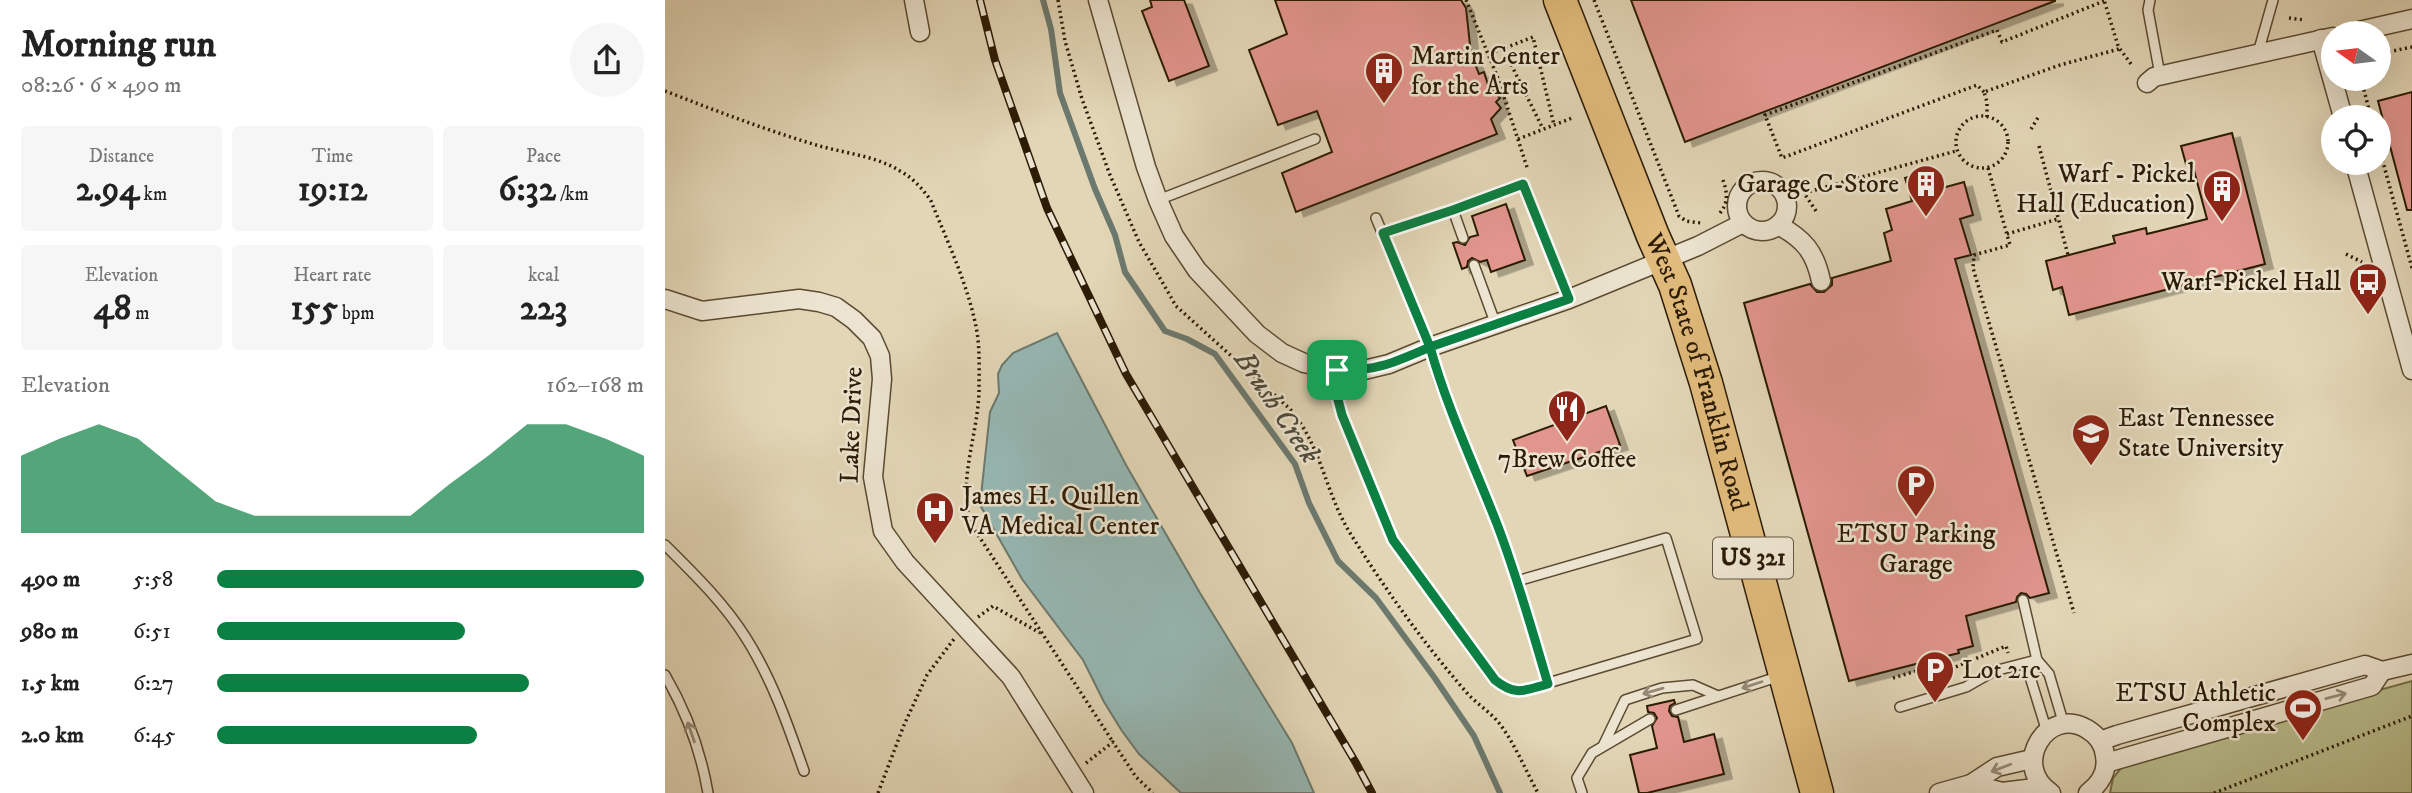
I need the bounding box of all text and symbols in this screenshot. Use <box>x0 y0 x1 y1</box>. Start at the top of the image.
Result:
text: Morning run <box>21 21 216 69</box>
north arrow <box>2321 21 2391 91</box>
map controls <box>2321 21 2391 175</box>
button: share <box>570 23 644 97</box>
place label: Martin Center for the Arts <box>1411 40 1560 103</box>
building icon: Martin Center for the Arts <box>1363 50 1405 105</box>
text: 08:26 · 6 × 490 m <box>21 71 182 100</box>
button: locate <box>2321 105 2391 175</box>
text: Distance <box>89 145 154 168</box>
text: Time <box>312 145 353 168</box>
text: Pace <box>526 145 561 168</box>
place label: Warf - Pickel Hall (Education) <box>2016 158 2195 221</box>
building icon: Garage C-Store <box>1905 163 1947 218</box>
text: 2.94 <box>76 168 139 212</box>
text: 19:12 <box>298 168 367 212</box>
text: 6:32 <box>498 168 556 212</box>
place label: Garage C-Store <box>1737 168 1899 201</box>
building icon: Warf - Pickel Hall (Education) <box>2201 168 2243 223</box>
text: km <box>139 183 167 206</box>
text: /km <box>556 183 589 206</box>
street label: West State of Franklin Road <box>1637 227 1756 514</box>
bus stop icon: Warf-Pickel Hall <box>2347 261 2389 316</box>
text: Elevation <box>85 264 158 287</box>
text: Heart rate <box>294 264 371 287</box>
text: kcal <box>528 264 559 287</box>
place label: Warf-Pickel Hall <box>2160 266 2341 299</box>
text: 48 <box>93 287 131 331</box>
text: 155 <box>290 287 338 331</box>
text: 223 <box>520 287 567 331</box>
text: m <box>131 302 150 325</box>
text: bpm <box>338 302 375 325</box>
pin <box>1307 340 1367 400</box>
water label: Brush Creek <box>1226 343 1328 470</box>
icon: arrive <box>1318 351 1356 389</box>
street label: Lake Drive <box>833 366 871 484</box>
text: Elevation <box>21 371 110 400</box>
text: 162–168 m <box>546 371 644 400</box>
restaurant icon: 7Brew Coffee <box>1546 388 1588 443</box>
place label: East Tennessee State University <box>2118 402 2284 465</box>
school or university icon: East Tennessee State University <box>2070 412 2112 467</box>
place label: 7Brew Coffee <box>1498 443 1636 476</box>
parking icon: ETSU Parking Garage <box>1895 463 1937 518</box>
place label: James H. Quillen VA Medical Center <box>960 480 1160 543</box>
hospital icon: James H. Quillen VA Medical Center <box>914 490 956 545</box>
place label: ETSU Parking Garage <box>1837 518 1996 581</box>
road number: US 321 <box>1713 538 1793 578</box>
text: 490 m <box>21 565 80 594</box>
text: 5:58 <box>133 565 173 594</box>
text: 980 m <box>21 617 79 646</box>
text: 6:51 <box>133 617 171 646</box>
parking icon: Lot 21c <box>1914 649 1956 704</box>
place label: Lot 21c <box>1962 654 2041 687</box>
text: 1.5 km <box>21 669 80 698</box>
text: 6:27 <box>133 669 174 698</box>
place label: ETSU Athletic Complex <box>2115 677 2276 740</box>
one-way arrow <box>1741 680 1763 693</box>
one-way arrow <box>1643 685 1665 698</box>
sports icon: ETSU Athletic Complex <box>2282 687 2324 742</box>
one-way arrow <box>2324 689 2346 702</box>
text: 2.0 km <box>21 721 84 750</box>
text: 6:45 <box>133 721 176 750</box>
one-way arrow <box>684 722 696 744</box>
one-way arrow <box>1990 763 2012 775</box>

